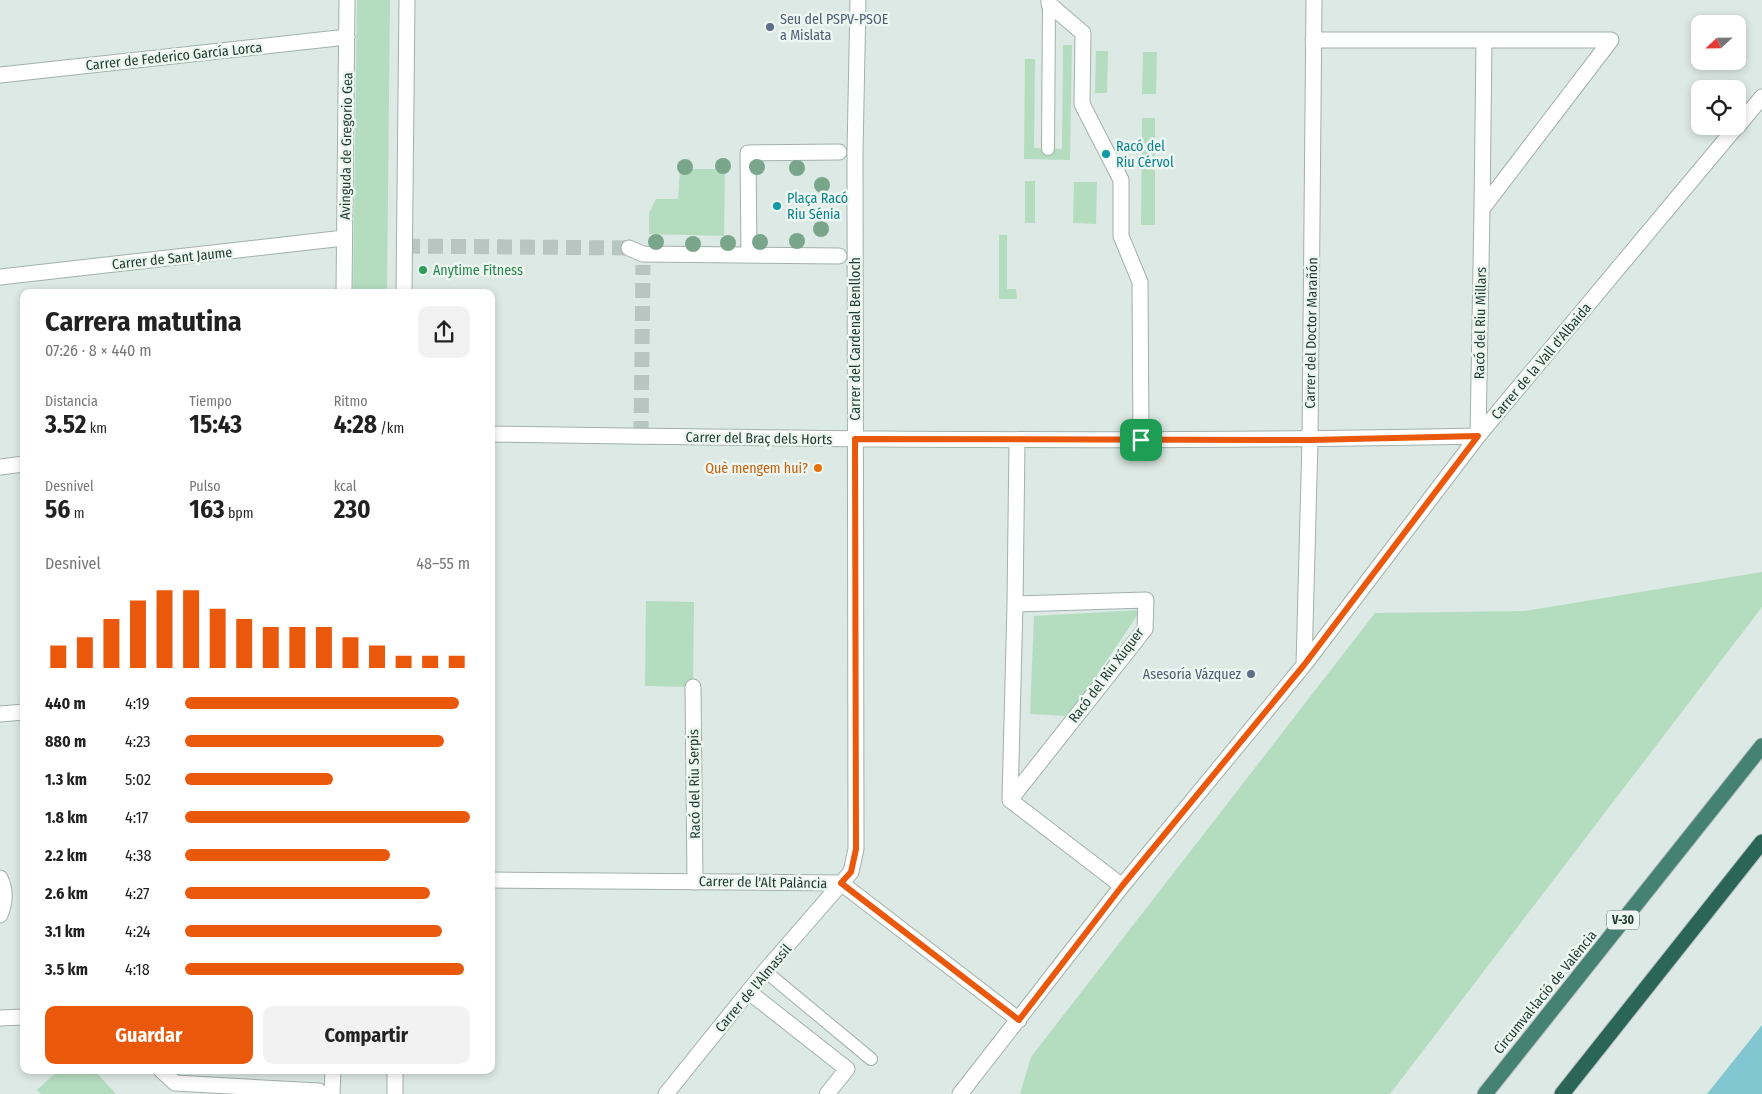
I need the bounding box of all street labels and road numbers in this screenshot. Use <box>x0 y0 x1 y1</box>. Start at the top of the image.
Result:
street label: Carrer de Federico García Lorca <box>85 39 263 74</box>
street label: Avinguda de Gregorio Gea <box>337 72 356 220</box>
street label: Carrer de Sant Jaume <box>111 244 233 273</box>
street label: Carrer del Cardenal Benlloch <box>847 257 864 421</box>
street label: Carrer del Doctor Marañón <box>1302 257 1321 409</box>
street label: Racó del Riu Millars <box>1471 267 1490 379</box>
street label: Carrer de la Vall d'Albaida <box>1488 300 1595 423</box>
street label: Carrer del Braç dels Horts <box>686 429 832 448</box>
street label: Racó del Riu Xúquer <box>1065 624 1148 726</box>
street label: Racó del Riu Serpis <box>685 729 704 839</box>
street label: Carrer de l'Alt Palància <box>699 873 827 892</box>
road number: V-30 <box>1607 910 1639 930</box>
street label: Circumval·lació de València <box>1490 927 1601 1058</box>
street label: Carrer de l'Almassil <box>712 941 795 1036</box>

